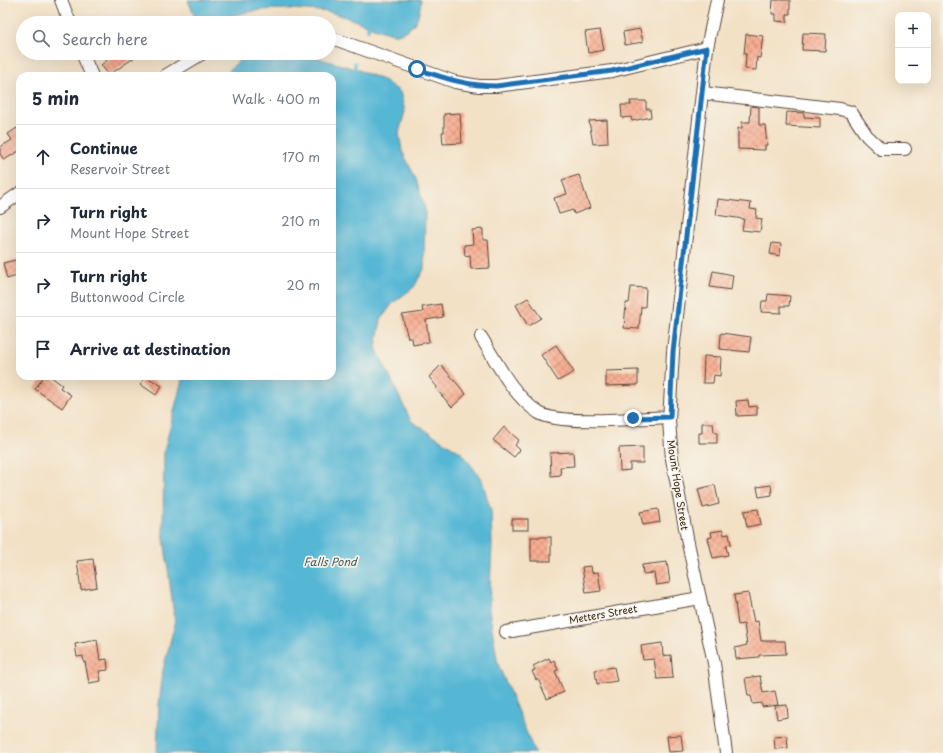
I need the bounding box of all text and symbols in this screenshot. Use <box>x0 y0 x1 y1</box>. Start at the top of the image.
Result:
map controls <box>895 12 931 84</box>
button: + <box>895 12 931 48</box>
search box <box>16 16 336 60</box>
icon: search <box>30 27 52 49</box>
text: Search here <box>62 27 148 50</box>
button: − <box>895 48 931 84</box>
route start <box>408 60 426 78</box>
text: 5 min <box>32 85 79 111</box>
text: Walk · 400 m <box>232 89 320 108</box>
text: Continue <box>70 136 138 159</box>
icon: ahead <box>32 146 54 168</box>
text: 170 m <box>282 147 320 166</box>
text: Reservoir Street <box>70 159 170 178</box>
text: Turn right <box>70 200 147 223</box>
icon: right <box>32 210 54 232</box>
text: 210 m <box>281 211 320 230</box>
text: Mount Hope Street <box>70 223 189 242</box>
text: Turn right <box>70 264 147 287</box>
icon: right <box>32 274 54 296</box>
text: 20 m <box>286 275 320 294</box>
text: Buttonwood Circle <box>70 287 185 306</box>
text: Arrive at destination <box>70 337 231 360</box>
icon: arrive <box>32 338 54 360</box>
route end <box>624 409 642 427</box>
street label: Mount Hope Street <box>664 439 693 531</box>
water label: Falls Pond <box>304 553 359 570</box>
street label: Metters Street <box>568 600 638 627</box>

